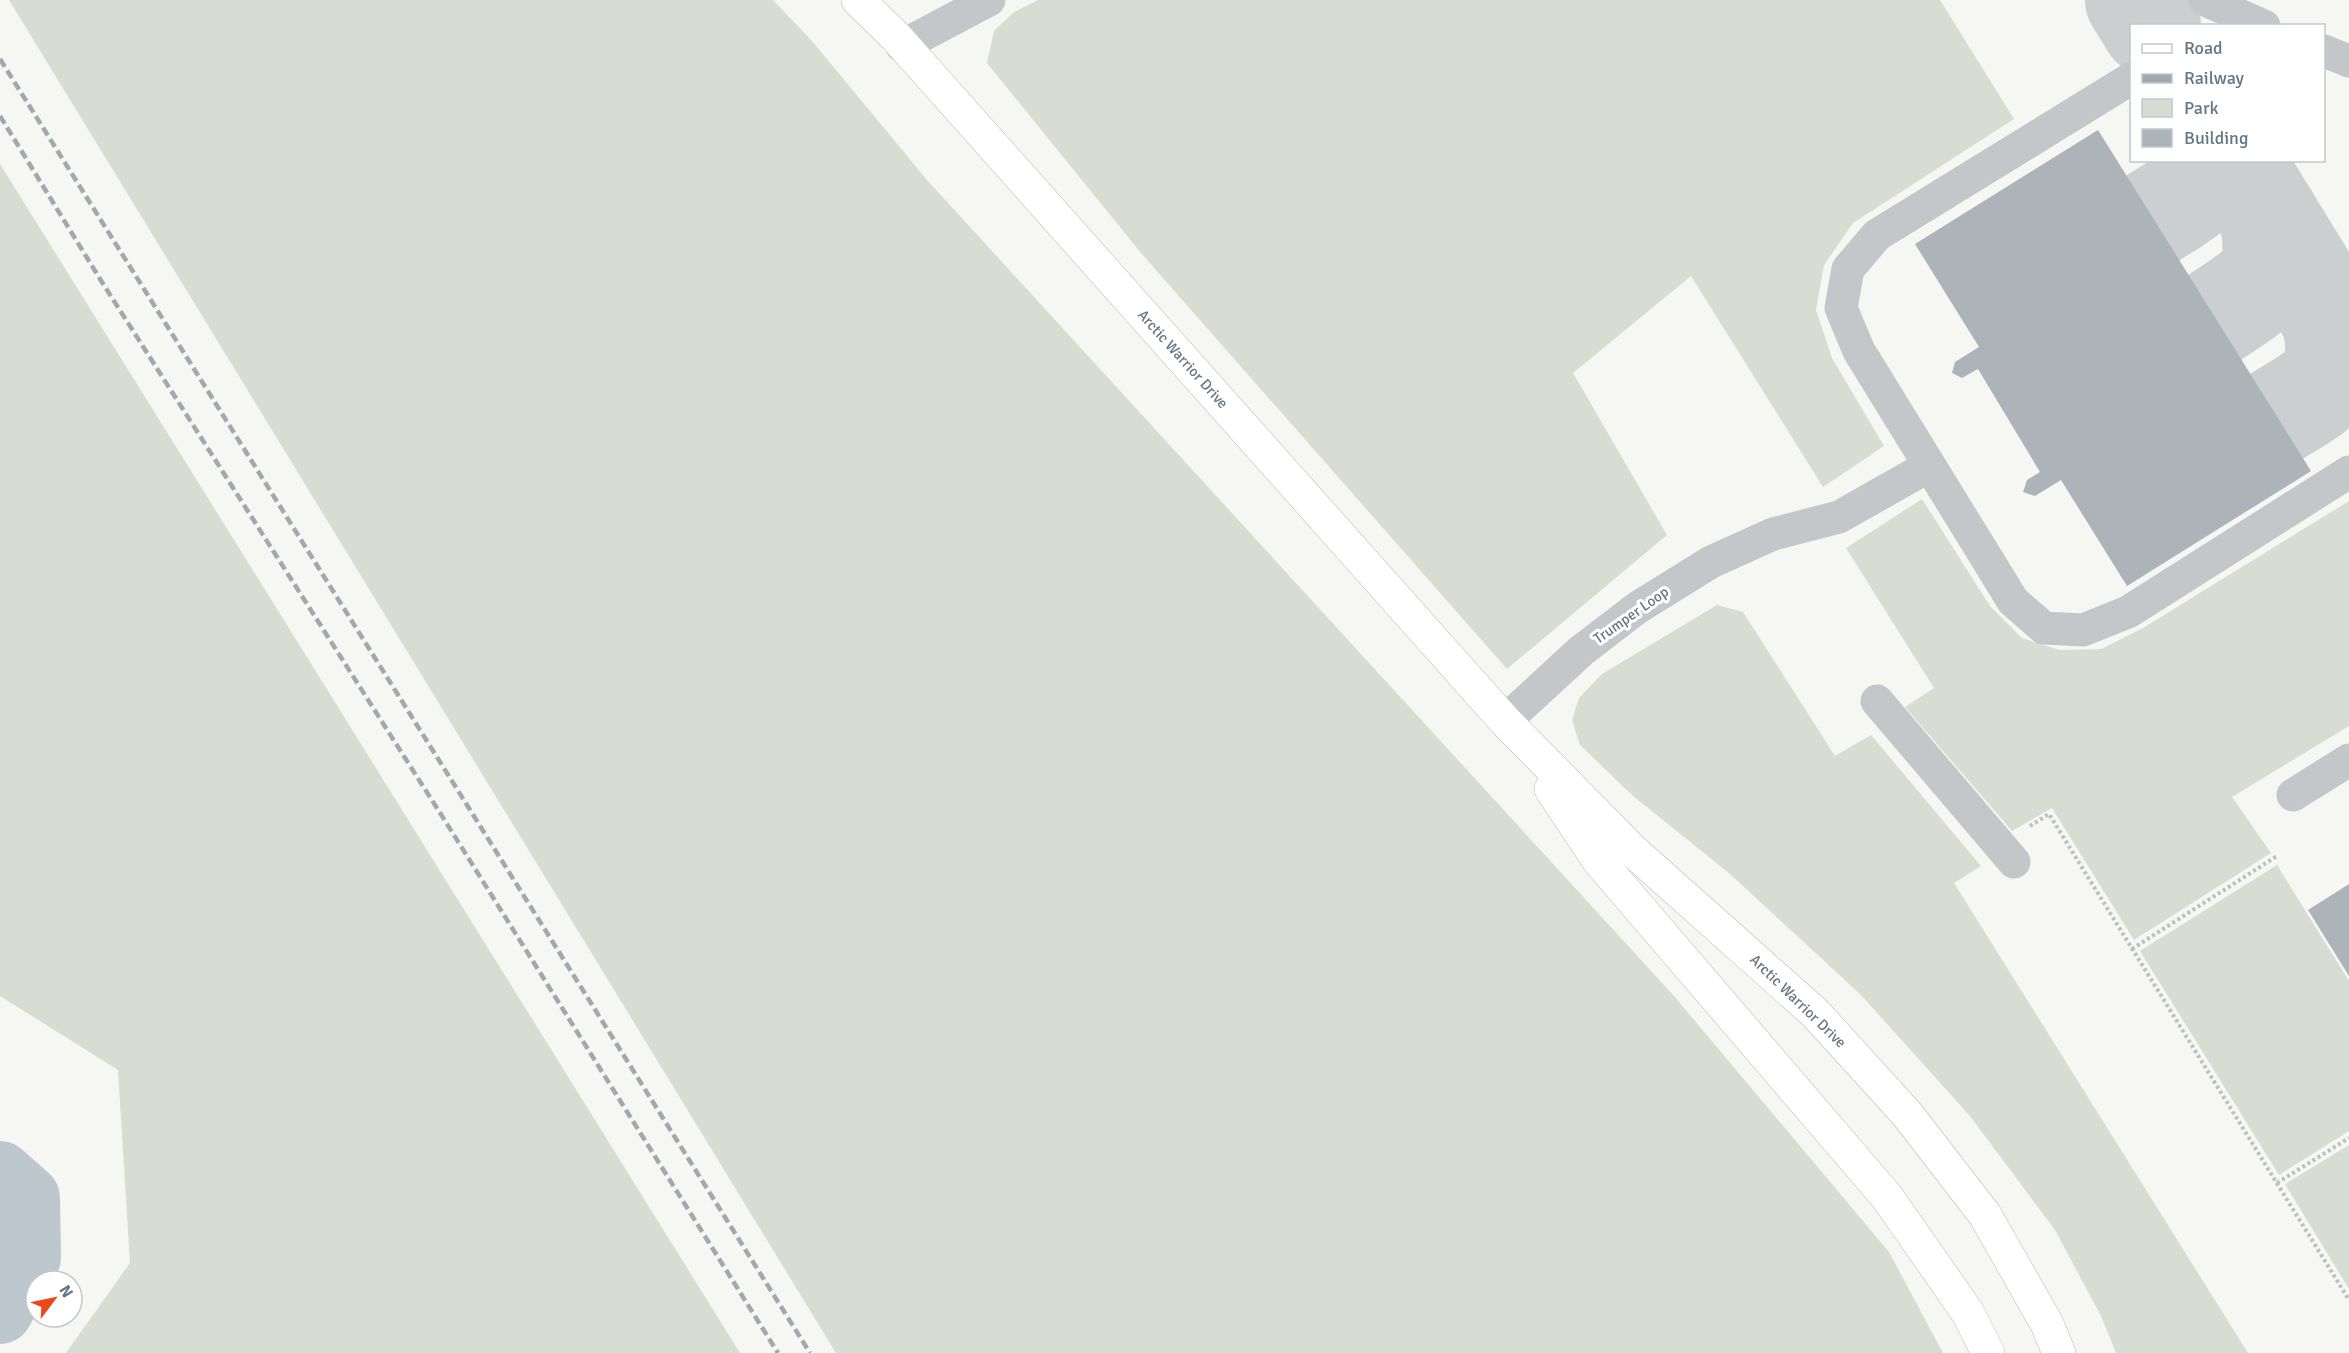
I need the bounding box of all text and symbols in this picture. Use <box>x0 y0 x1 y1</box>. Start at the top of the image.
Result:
legend <box>2130 24 2325 162</box>
text: Road <box>2184 37 2223 59</box>
text: Railway <box>2184 67 2245 89</box>
text: Park <box>2184 97 2219 119</box>
text: Building <box>2184 127 2248 149</box>
street label: Arctic Warrior Drive <box>1134 306 1232 412</box>
street label: Trumper Loop <box>1590 582 1672 647</box>
street label: Arctic Warrior Drive <box>1746 951 1850 1051</box>
north arrow <box>24 1269 84 1329</box>
text: N <box>54 1282 77 1302</box>

